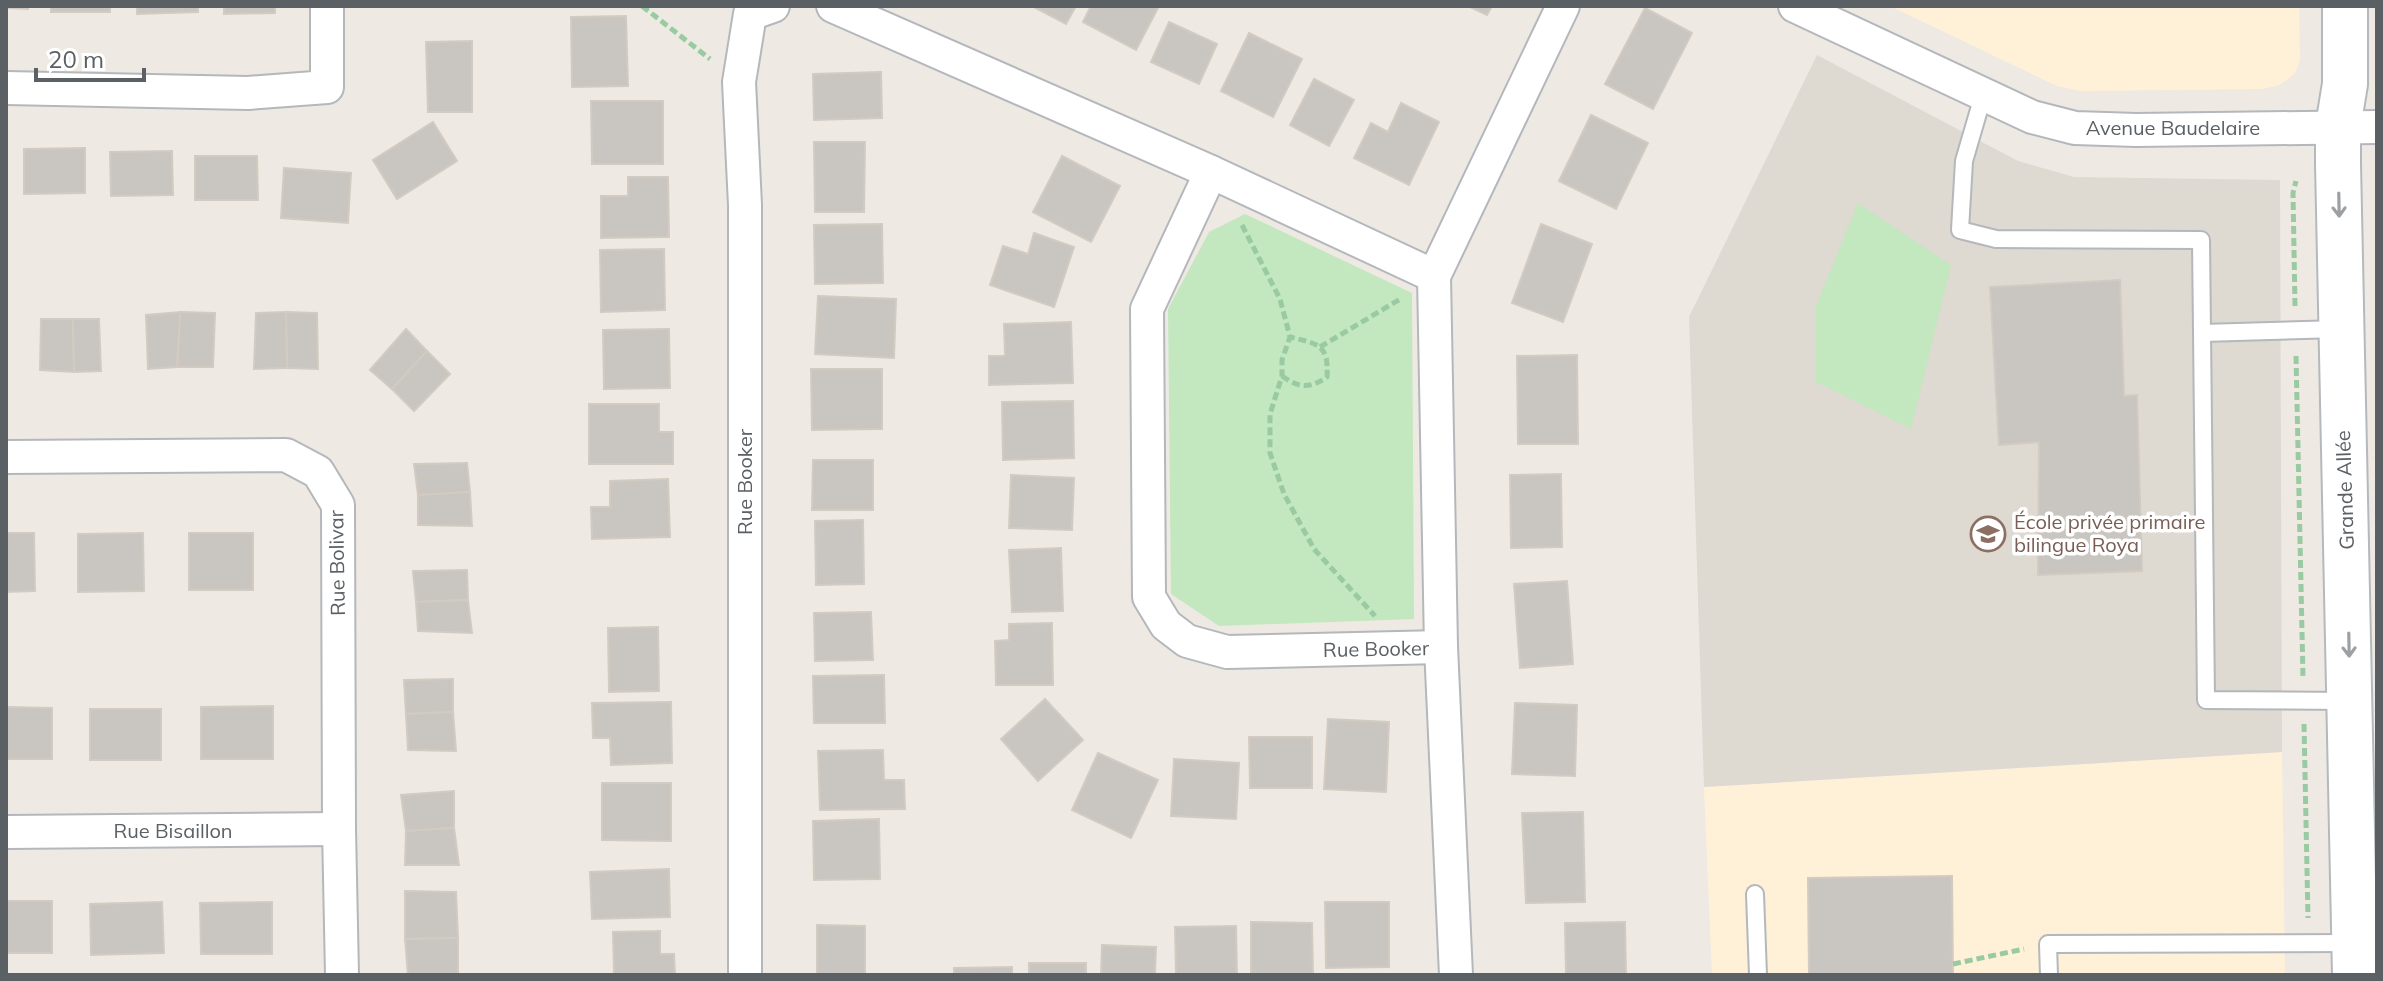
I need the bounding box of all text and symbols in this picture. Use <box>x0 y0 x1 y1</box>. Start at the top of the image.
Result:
scale bar <box>36 32 144 82</box>
text: 20 m <box>48 44 104 74</box>
street label: Avenue Baudelaire <box>2086 115 2260 140</box>
one-way arrow <box>2331 191 2347 218</box>
street label: Rue Booker <box>732 428 757 535</box>
street label: Grande Allée <box>2330 430 2359 550</box>
street label: Rue Bolivar <box>323 509 350 616</box>
place label: École privée primaire bilingue Roya <box>2014 509 2205 557</box>
school or university icon: École privée primaire bilingue Roya <box>1969 515 2007 553</box>
one-way arrow <box>2341 631 2357 658</box>
street label: Rue Booker <box>1323 635 1430 662</box>
street label: Rue Bisaillon <box>113 818 233 843</box>

